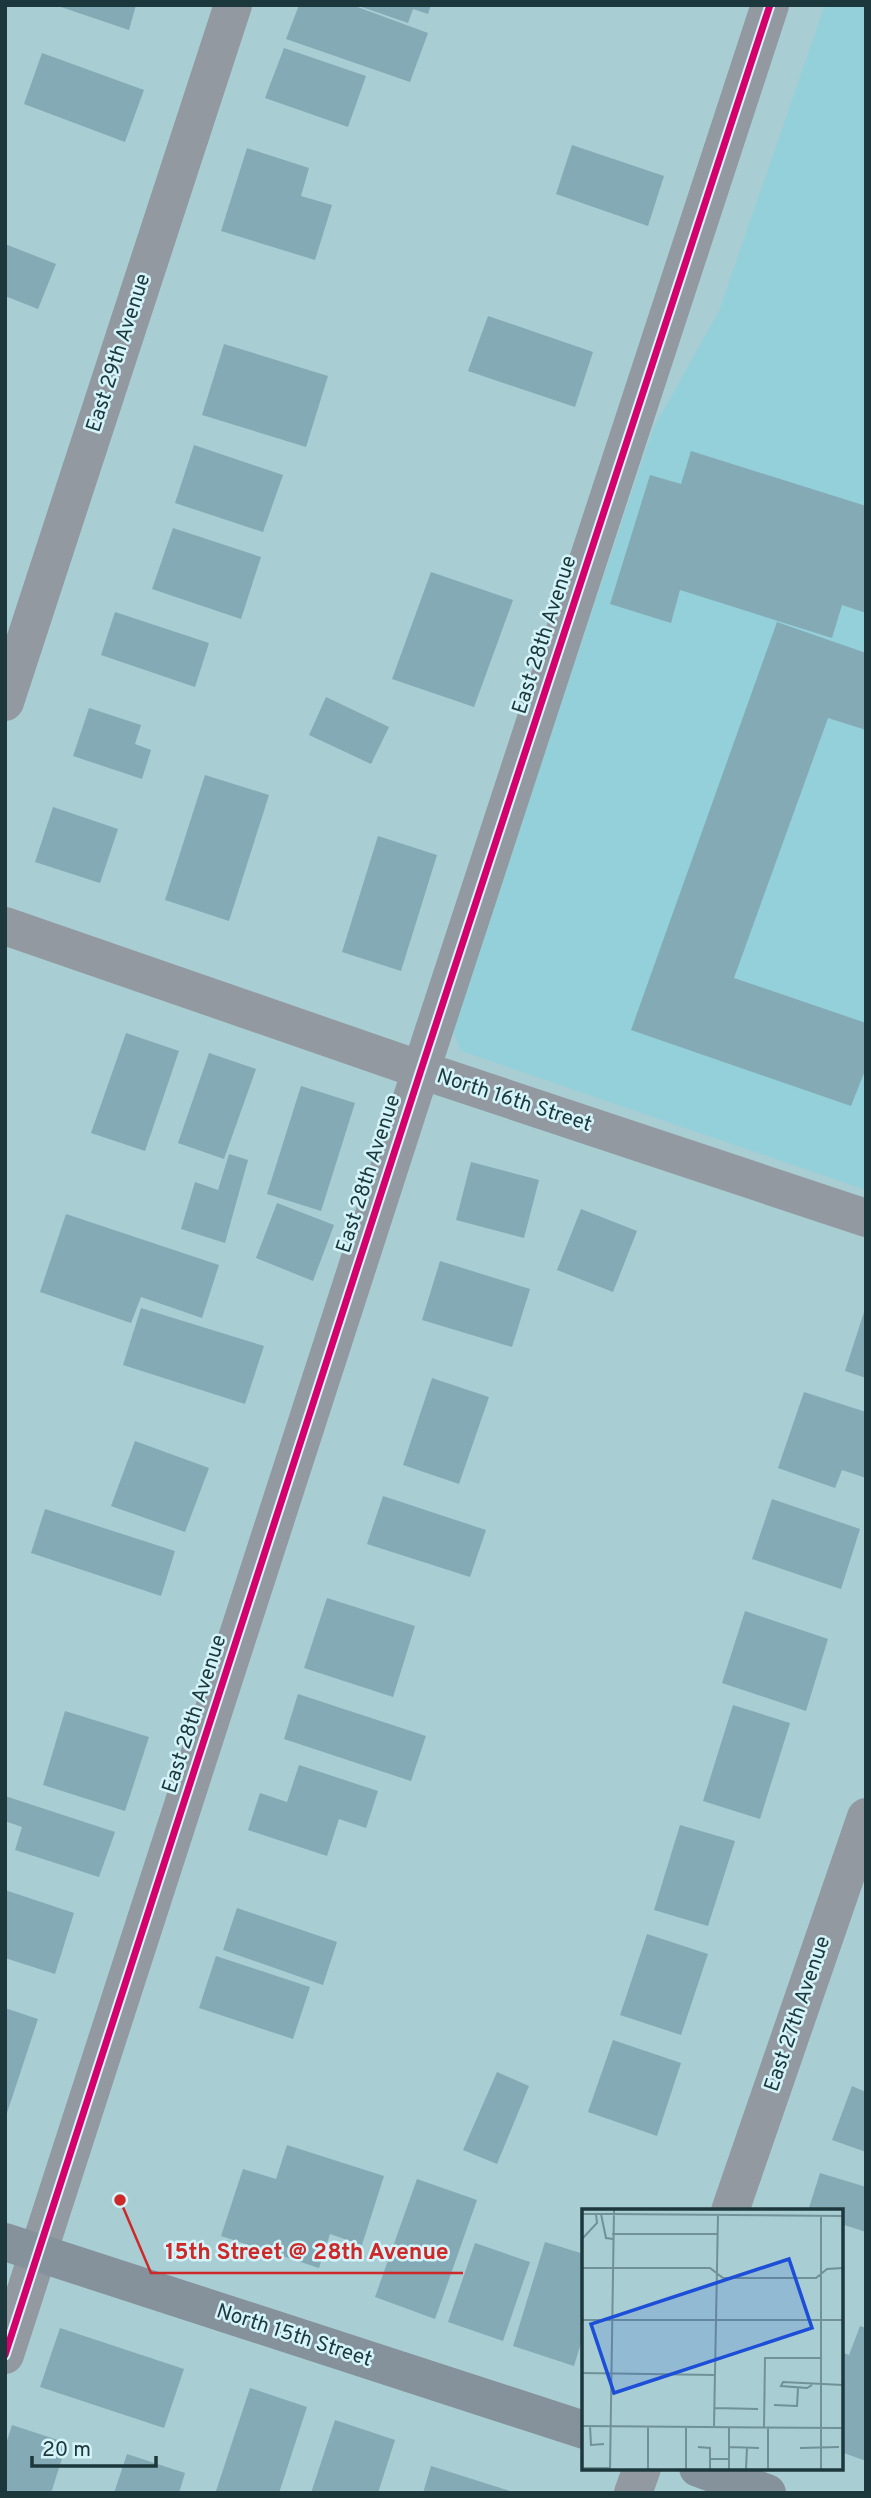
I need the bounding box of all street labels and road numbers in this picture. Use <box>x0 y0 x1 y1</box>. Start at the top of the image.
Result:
street label: East 29th Avenue <box>81 270 157 436</box>
street label: East 28th Avenue <box>507 552 583 718</box>
street label: North 16th Street <box>433 1063 595 1139</box>
street label: East 28th Avenue <box>331 1091 407 1257</box>
street label: East 28th Avenue <box>157 1631 233 1797</box>
street label: East 27th Avenue <box>759 1933 837 2095</box>
street label: North 15th Street <box>213 2298 375 2374</box>

